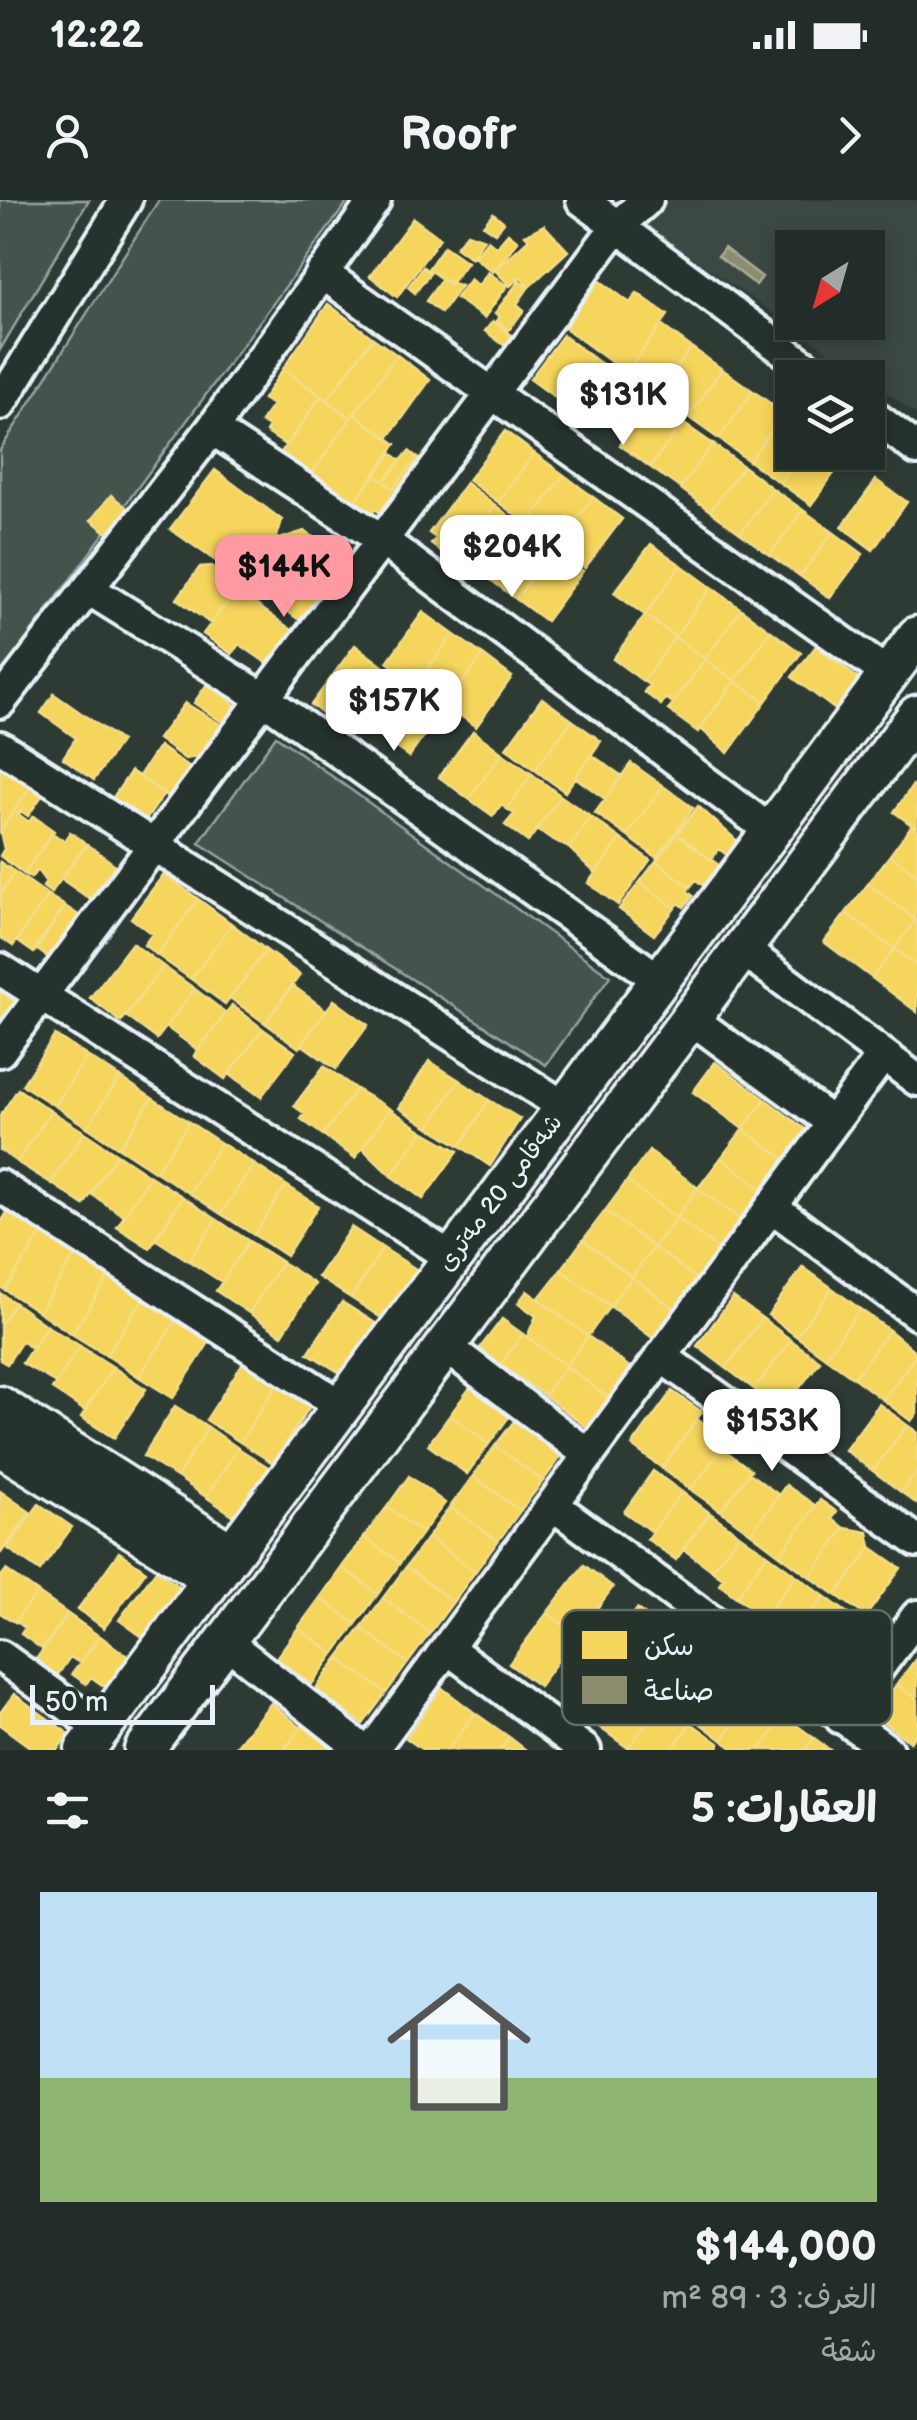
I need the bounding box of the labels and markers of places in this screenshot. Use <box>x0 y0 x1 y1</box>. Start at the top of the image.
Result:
pin: $131K <box>553 363 693 448</box>
pin: $204K <box>442 515 582 600</box>
pin: $144K <box>214 535 354 620</box>
pin: $157K <box>324 669 464 754</box>
pin: $153K <box>702 1389 842 1474</box>

